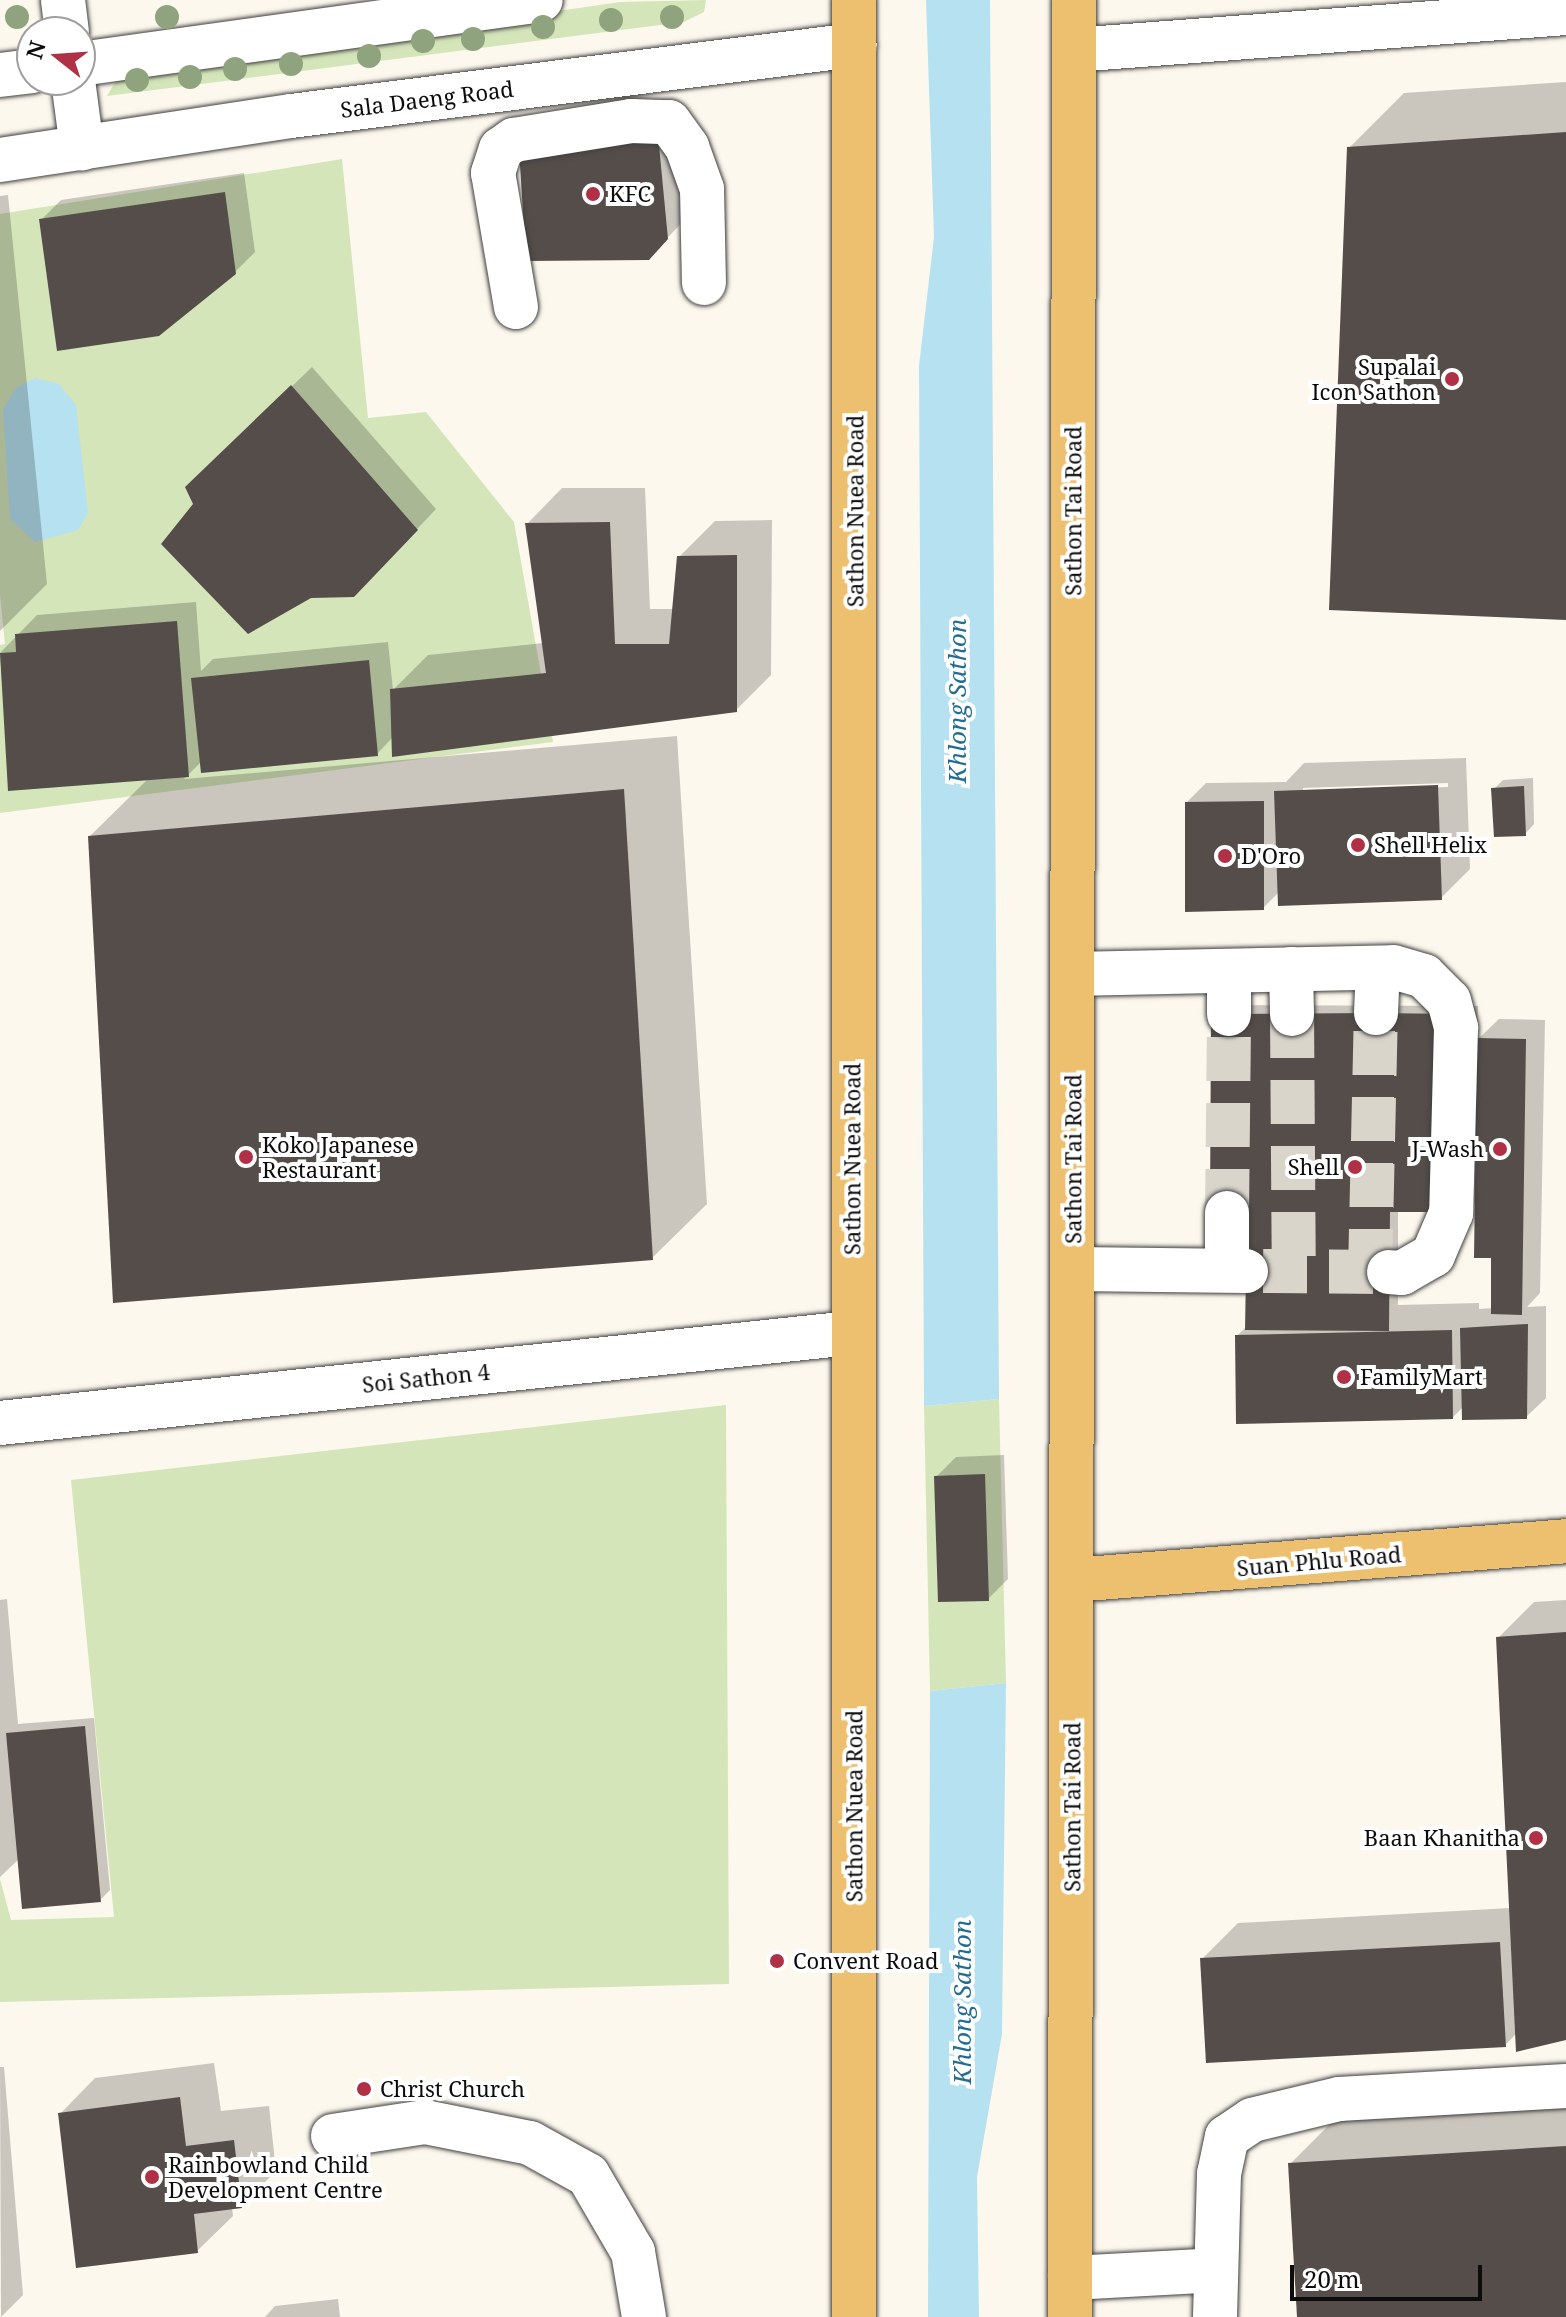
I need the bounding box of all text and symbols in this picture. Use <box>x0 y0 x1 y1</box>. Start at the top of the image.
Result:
north arrow <box>16 16 96 96</box>
text: N <box>18 37 52 62</box>
street label: Sala Daeng Road <box>339 75 515 123</box>
place label: KFC <box>609 181 651 207</box>
marker: KFC <box>584 185 602 203</box>
place label: Supalai Icon Sathon <box>1312 353 1436 404</box>
marker: Supalai Icon Sathon <box>1443 370 1461 388</box>
street label: Sathon Nuea Road <box>842 415 868 607</box>
street label: Sathon Tai Road <box>1060 426 1086 596</box>
water label: Khlong Sathon <box>943 619 971 783</box>
place label: Shell Helix <box>1374 832 1487 858</box>
marker: Shell Helix <box>1349 836 1367 854</box>
place label: D'Oro <box>1241 843 1301 869</box>
marker: D'Oro <box>1216 847 1234 865</box>
street label: Sathon Nuea Road <box>839 1063 865 1255</box>
street label: Sathon Tai Road <box>1060 1074 1086 1244</box>
place label: Koko Japanese Restaurant <box>262 1131 414 1182</box>
place label: J-Wash <box>1412 1136 1484 1162</box>
marker: J-Wash <box>1491 1140 1509 1158</box>
marker: Koko Japanese Restaurant <box>237 1148 255 1166</box>
place label: Shell <box>1288 1154 1339 1180</box>
marker: Shell <box>1346 1158 1364 1176</box>
street label: Soi Sathon 4 <box>361 1358 491 1398</box>
place label: FamilyMart <box>1360 1364 1483 1390</box>
marker: FamilyMart <box>1335 1368 1353 1386</box>
street label: Suan Phlu Road <box>1236 1541 1402 1581</box>
street label: Sathon Nuea Road <box>841 1710 867 1902</box>
street label: Sathon Tai Road <box>1059 1722 1085 1892</box>
place label: Baan Khanitha <box>1364 1825 1520 1851</box>
marker: Baan Khanitha <box>1527 1829 1545 1847</box>
water label: Khlong Sathon <box>948 1920 976 2084</box>
place label: Convent Road <box>793 1948 939 1974</box>
marker: Convent Road <box>768 1952 786 1970</box>
place label: Christ Church <box>380 2076 525 2102</box>
marker: Christ Church <box>355 2080 373 2098</box>
place label: Rainbowland Child Development Centre <box>168 2151 383 2202</box>
marker: Rainbowland Child Development Centre <box>143 2168 161 2186</box>
scale bar <box>1294 2249 1486 2299</box>
text: 20 m <box>1304 2262 1360 2295</box>

